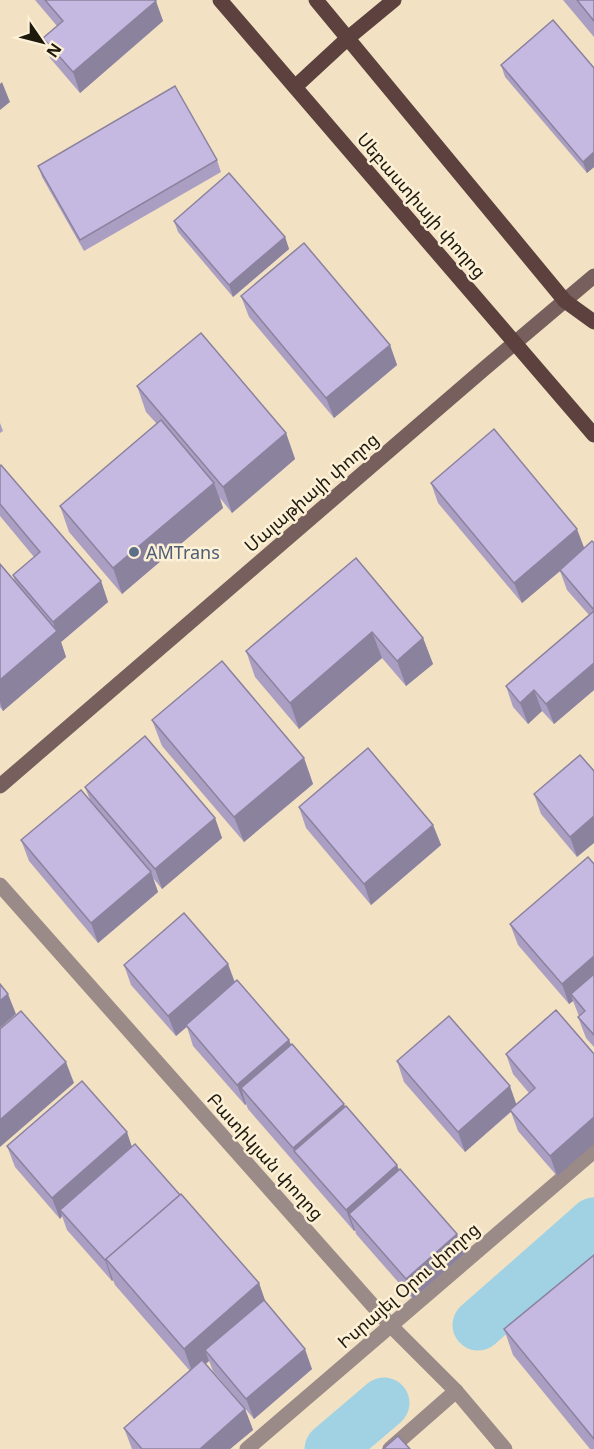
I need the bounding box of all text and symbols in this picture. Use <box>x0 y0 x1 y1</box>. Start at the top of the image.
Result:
north arrow <box>12 12 72 72</box>
text: N <box>42 39 67 62</box>
street label: Սեբաստիայի փողոց <box>352 127 492 283</box>
street label: Մալաթիայի փողոց <box>239 427 383 557</box>
place label: AMTrans <box>146 540 220 564</box>
marker: AMTrans <box>127 545 141 559</box>
street label: Բատիկյան փողոց <box>202 1087 330 1225</box>
street label: Իսրայել Օրու փողոց <box>332 1217 484 1353</box>

